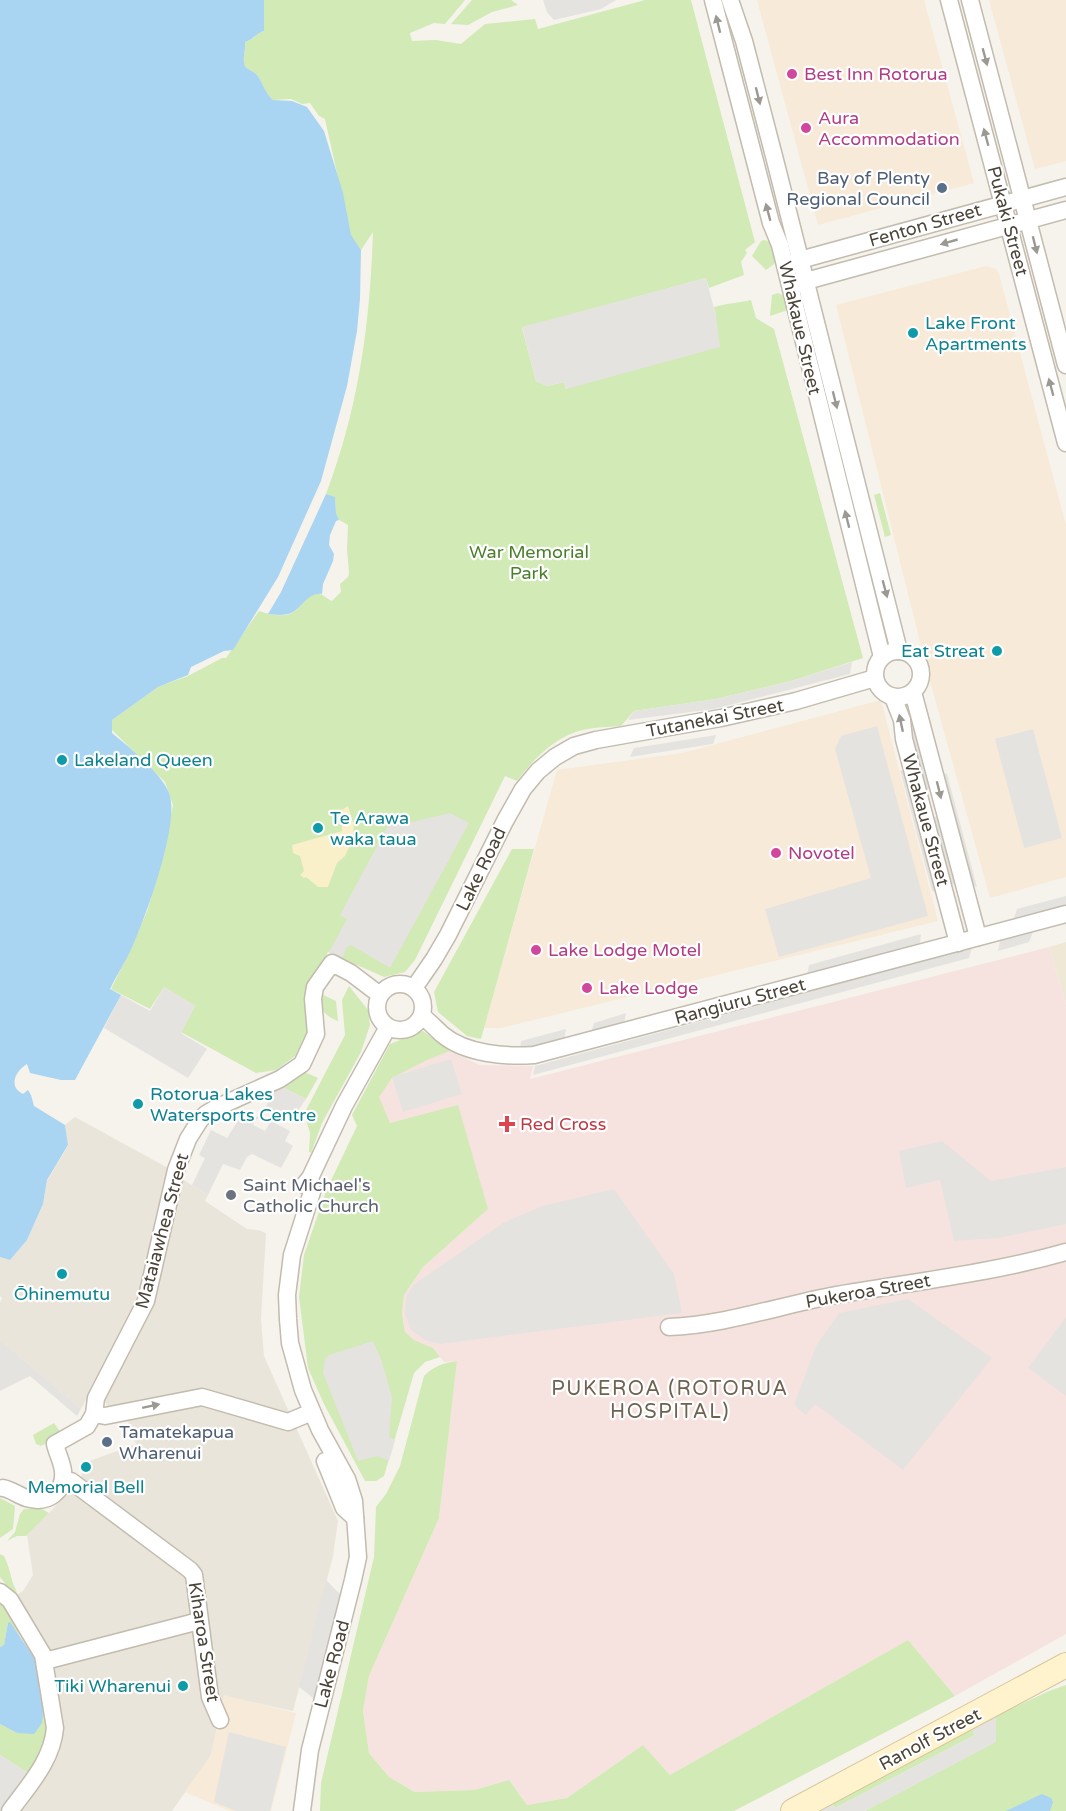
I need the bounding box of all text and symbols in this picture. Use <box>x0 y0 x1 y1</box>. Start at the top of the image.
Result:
one-way arrow <box>712 15 722 33</box>
one-way arrow <box>981 48 990 66</box>
place label: Best Inn Rotorua <box>804 63 948 85</box>
marker: Best Inn Rotorua <box>785 67 799 81</box>
one-way arrow <box>753 87 763 106</box>
place label: Aura Accommodation <box>818 107 960 150</box>
marker: Aura Accommodation <box>799 121 813 135</box>
one-way arrow <box>980 128 990 146</box>
street label: Pukaki Street <box>983 164 1033 279</box>
place label: Bay of Plenty Regional Council <box>786 167 930 210</box>
marker: Bay of Plenty Regional Council <box>935 181 949 195</box>
street label: Fenton Street <box>866 198 984 252</box>
one-way arrow <box>763 203 772 221</box>
one-way arrow <box>1031 236 1041 254</box>
one-way arrow <box>940 238 958 248</box>
street label: Whakaue Street <box>774 259 826 397</box>
place label: Lake Front Apartments <box>925 312 1027 355</box>
marker: Lake Front Apartments <box>906 326 920 340</box>
one-way arrow <box>1046 377 1055 395</box>
one-way arrow <box>831 391 840 409</box>
one-way arrow <box>842 510 851 528</box>
park label: War Memorial Park <box>469 541 589 584</box>
one-way arrow <box>880 579 890 598</box>
place label: Eat Streat <box>901 640 985 662</box>
marker: Eat Streat <box>990 644 1004 658</box>
street label: Tutanekai Street <box>645 694 786 742</box>
one-way arrow <box>896 714 906 733</box>
place label: Lakeland Queen <box>74 749 213 771</box>
street label: Whakaue Street <box>898 751 954 889</box>
marker: Lakeland Queen <box>55 753 69 767</box>
one-way arrow <box>934 780 944 799</box>
place label: Te Arawa waka taua <box>330 807 417 850</box>
marker: Te Arawa waka taua <box>311 821 325 835</box>
street label: Lake Road <box>451 824 511 914</box>
place label: Novotel <box>788 842 855 864</box>
marker: Novotel <box>769 846 783 860</box>
place label: Lake Lodge Motel <box>548 939 701 961</box>
marker: Lake Lodge Motel <box>529 943 543 957</box>
street label: Rangiuru Street <box>672 973 808 1029</box>
place label: Lake Lodge <box>599 977 698 999</box>
marker: Lake Lodge <box>580 981 594 995</box>
place label: Rotorua Lakes Watersports Centre <box>150 1083 316 1126</box>
marker: Rotorua Lakes Watersports Centre <box>131 1097 145 1111</box>
place label: Red Cross <box>520 1113 606 1135</box>
marker: Red Cross <box>498 1115 516 1133</box>
street label: Mataiawhea Street <box>131 1151 193 1311</box>
place label: Saint Michael's Catholic Church <box>243 1174 379 1217</box>
marker: Saint Michael's Catholic Church <box>224 1188 238 1202</box>
marker: Ōhinemutu <box>55 1267 69 1281</box>
street label: Pukeroa Street <box>804 1269 932 1313</box>
place label: Ōhinemutu <box>14 1283 110 1305</box>
district label: PUKEROA (ROTORUA HOSPITAL) <box>551 1377 789 1424</box>
one-way arrow <box>141 1401 160 1410</box>
place label: Tamatekapua Wharenui <box>119 1421 234 1464</box>
marker: Tamatekapua Wharenui <box>100 1435 114 1449</box>
marker: Memorial Bell <box>79 1460 93 1474</box>
place label: Memorial Bell <box>28 1476 144 1498</box>
street label: Kiharoa Street <box>184 1580 224 1704</box>
street label: Lake Road <box>310 1618 354 1710</box>
place label: Tiki Wharenui <box>54 1675 171 1697</box>
marker: Tiki Wharenui <box>176 1679 190 1693</box>
street label: Ranolf Street <box>875 1703 985 1775</box>

